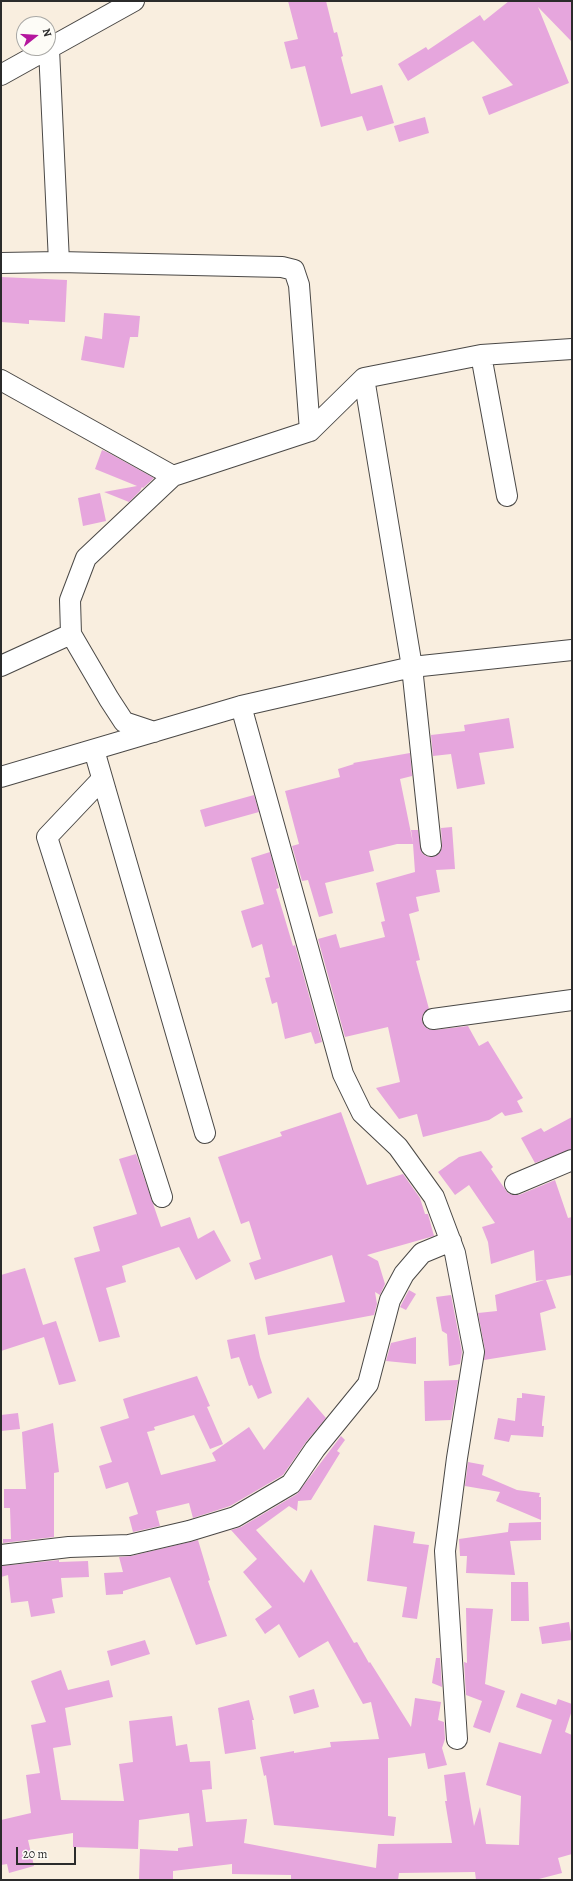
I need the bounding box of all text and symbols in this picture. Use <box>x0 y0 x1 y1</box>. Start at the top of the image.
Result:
north arrow <box>16 16 56 56</box>
text: N <box>39 27 55 39</box>
scale bar <box>18 1839 78 1865</box>
text: 20 m <box>23 1846 47 1862</box>

